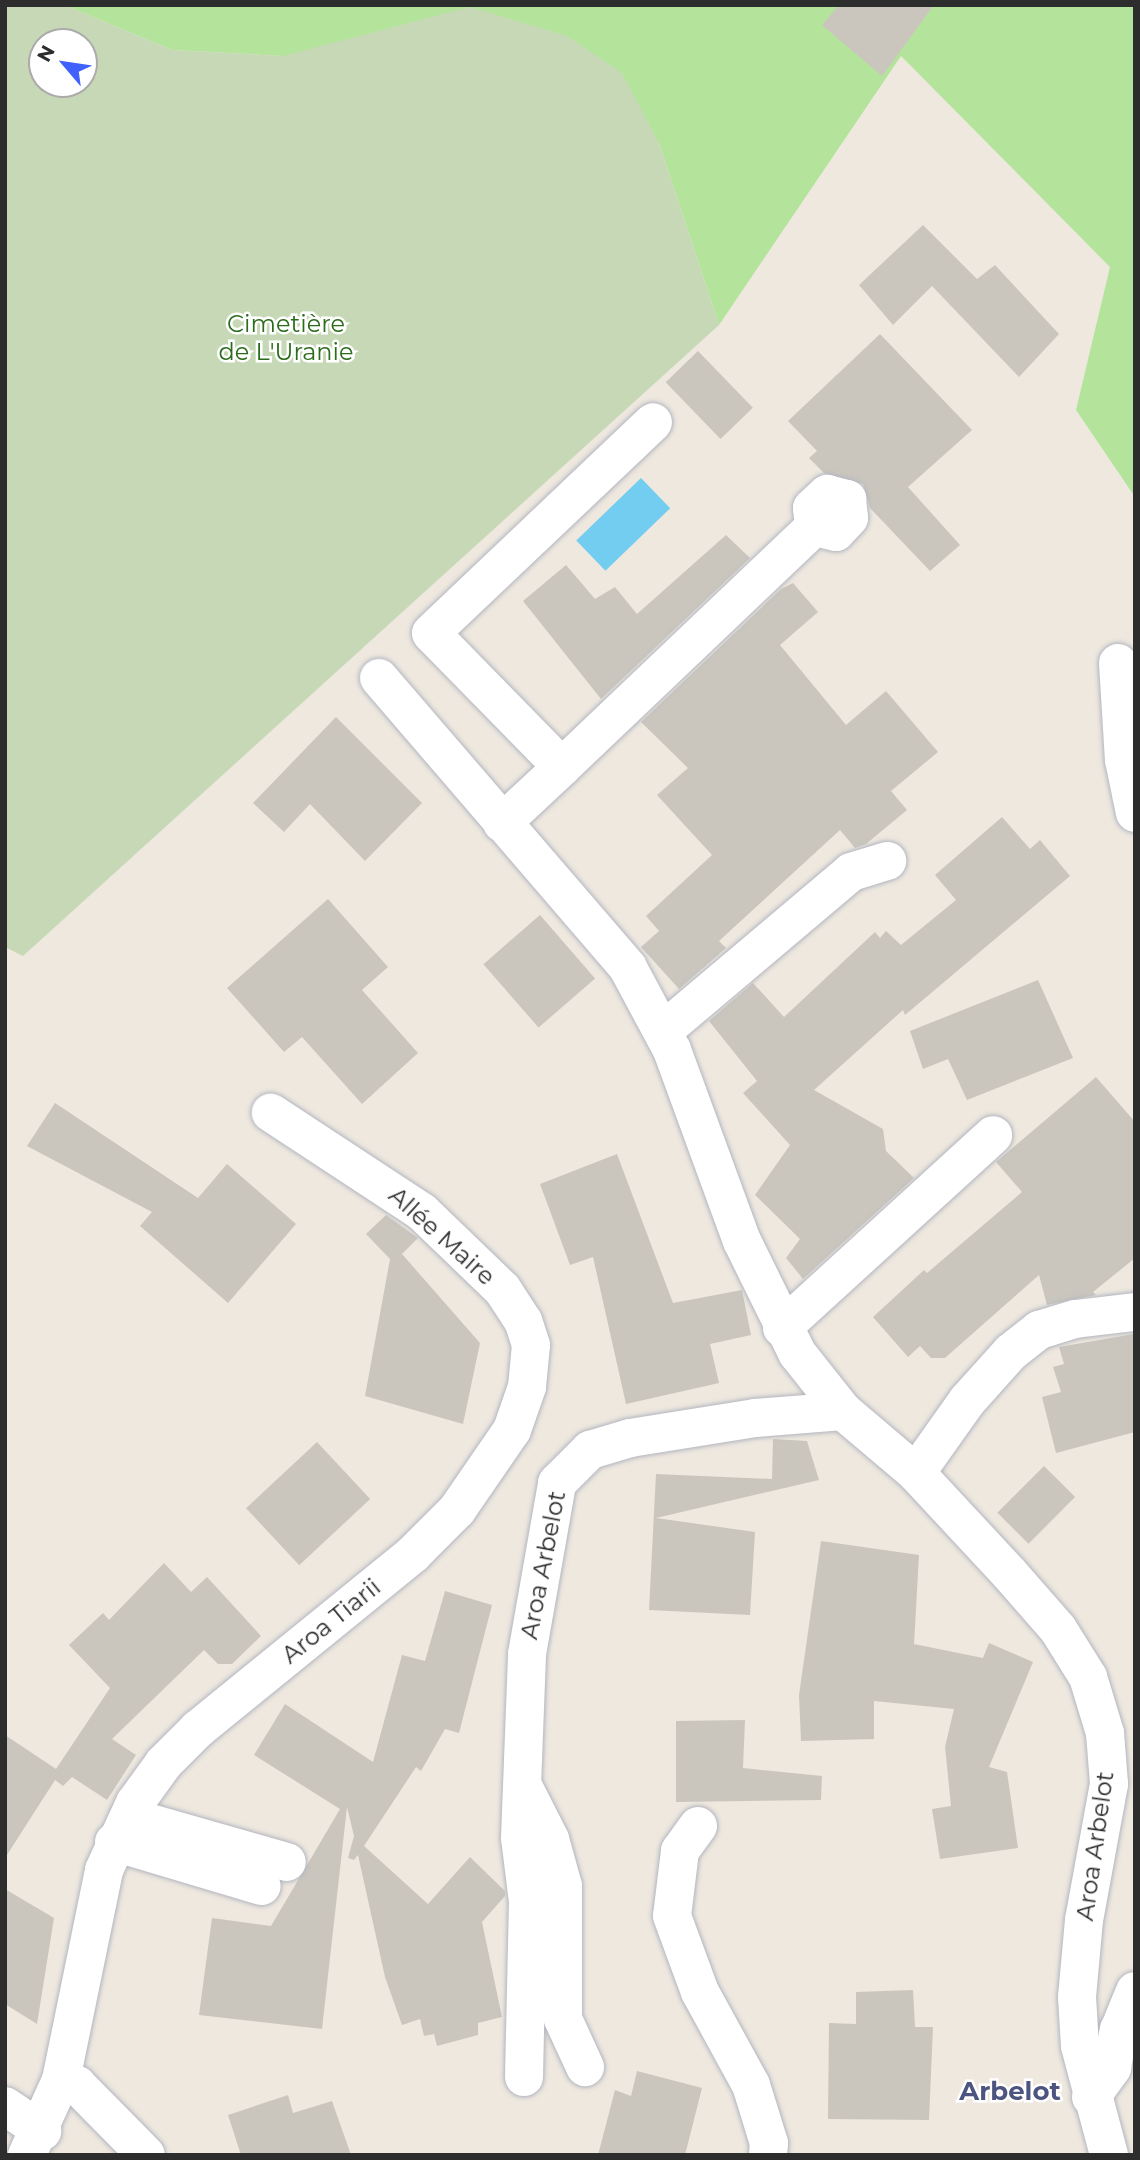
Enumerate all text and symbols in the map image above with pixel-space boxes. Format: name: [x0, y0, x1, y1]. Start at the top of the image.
north arrow: [28, 28, 98, 98]
text: N: [32, 41, 60, 66]
park label: Cimetière de L'Uranie: [218, 310, 354, 366]
street label: Allée Maire: [383, 1181, 501, 1291]
street label: Aroa Arbelot: [514, 1488, 572, 1642]
street label: Aroa Tiarii: [276, 1572, 386, 1670]
street label: Aroa Arbelot: [1070, 1769, 1120, 1923]
district label: Arbelot: [959, 2076, 1061, 2108]

